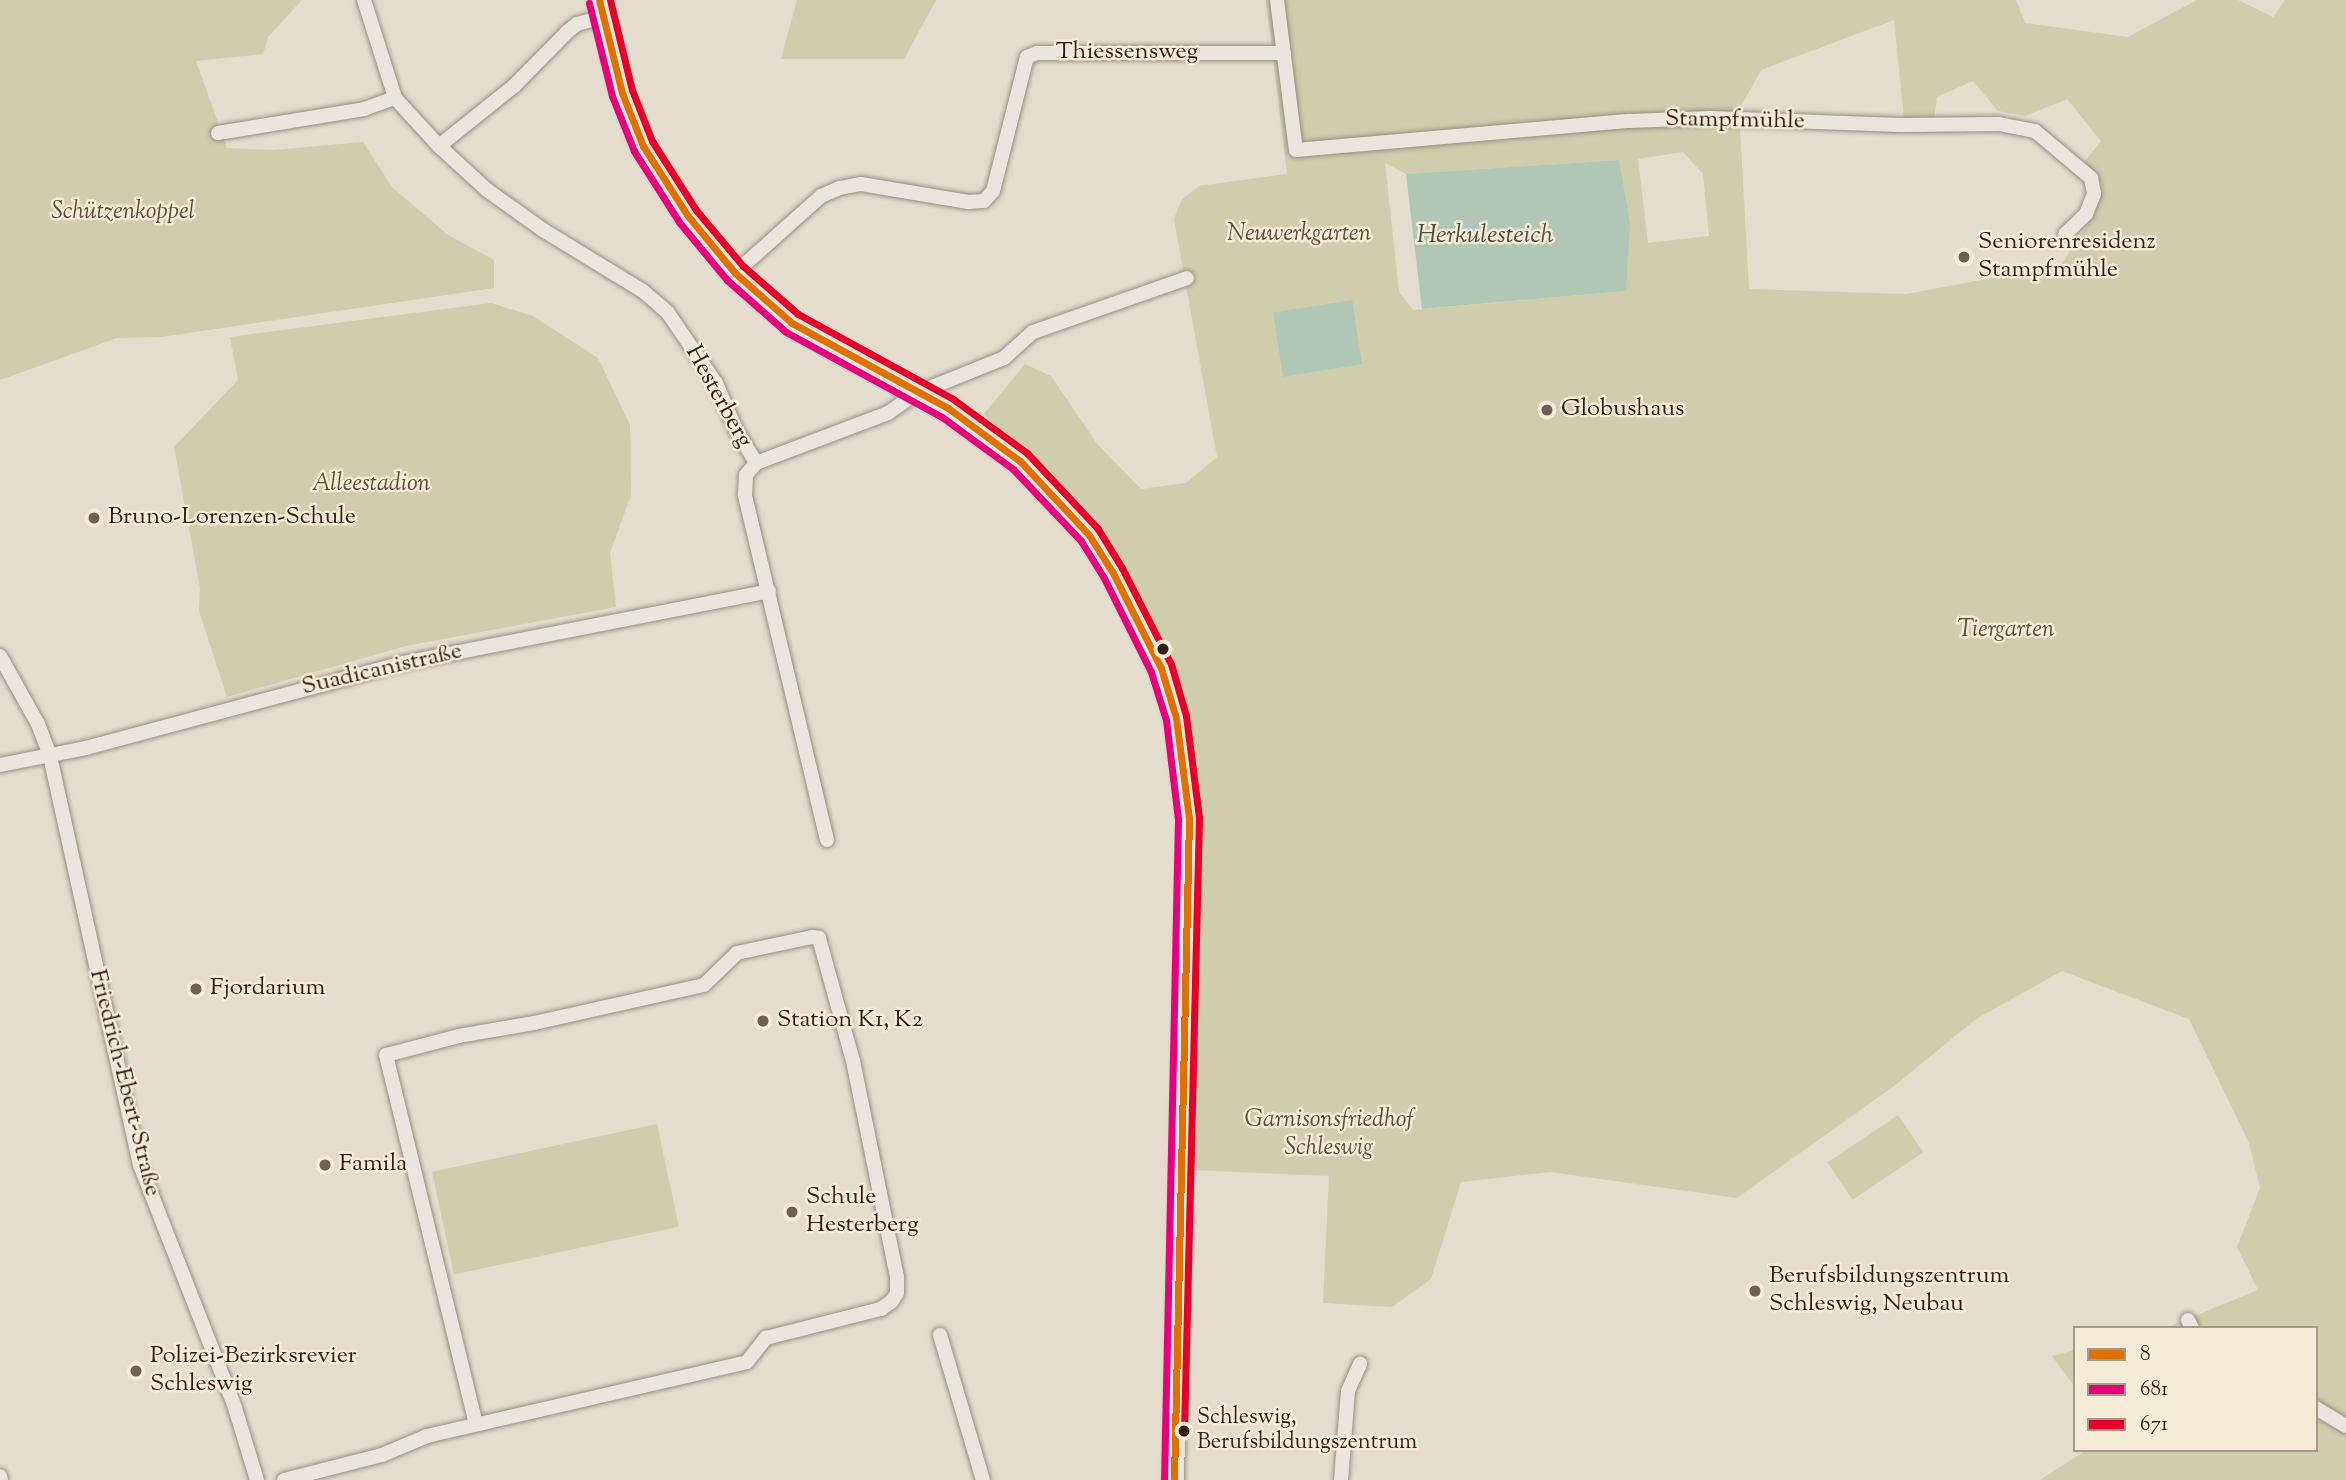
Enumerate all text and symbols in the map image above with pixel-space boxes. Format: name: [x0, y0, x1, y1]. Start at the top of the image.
street label: Thiessensweg: [1056, 39, 1198, 67]
street label: Stampfmühle: [1665, 105, 1805, 137]
park label: Schützenkoppel: [51, 199, 195, 227]
water label: Herkulesteich: [1417, 220, 1553, 252]
park label: Neuwerkgarten: [1227, 221, 1371, 249]
place label: Seniorenresidenz Stampfmühle: [1978, 229, 2156, 285]
marker: Seniorenresidenz Stampfmühle: [1956, 249, 1972, 265]
street label: Hesterberg: [678, 341, 758, 453]
place label: Globushaus: [1561, 396, 1684, 424]
marker: Globushaus: [1539, 402, 1555, 418]
park label: Alleestadion: [312, 471, 430, 499]
place label: Bruno-Lorenzen-Schule: [108, 504, 356, 532]
marker: Bruno-Lorenzen-Schule: [86, 510, 102, 526]
park label: Tiergarten: [1958, 617, 2054, 645]
street label: Suadicanistraße: [299, 638, 465, 702]
unlabelled marker: [1156, 642, 1170, 656]
street label: Friedrich-Ebert-Straße: [82, 967, 166, 1199]
place label: Fjordarium: [210, 975, 325, 1003]
marker: Fjordarium: [188, 981, 204, 997]
place label: Station K1, K2: [777, 1007, 923, 1035]
marker: Station K1, K2: [755, 1013, 771, 1029]
park label: Garnisonsfriedhof Schleswig: [1244, 1107, 1414, 1163]
place label: Famila: [339, 1151, 407, 1179]
marker: Famila: [317, 1157, 333, 1173]
place label: Schule Hesterberg: [806, 1184, 919, 1240]
marker: Schule Hesterberg: [784, 1204, 800, 1220]
place label: Berufsbildungszentrum Schleswig, Neubau: [1769, 1263, 2009, 1319]
marker: Berufsbildungszentrum Schleswig, Neubau: [1747, 1283, 1763, 1299]
legend: [2073, 1326, 2318, 1452]
text: 8: [2140, 1340, 2151, 1370]
place label: Polizei-Bezirksrevier Schleswig: [150, 1343, 357, 1399]
marker: Polizei-Bezirksrevier Schleswig: [128, 1363, 144, 1379]
text: 681: [2140, 1375, 2168, 1405]
place label: Schleswig, Berufsbildungszentrum: [1197, 1405, 1417, 1456]
text: 671: [2140, 1410, 2168, 1440]
marker: Schleswig, Berufsbildungszentrum: [1177, 1424, 1191, 1438]

